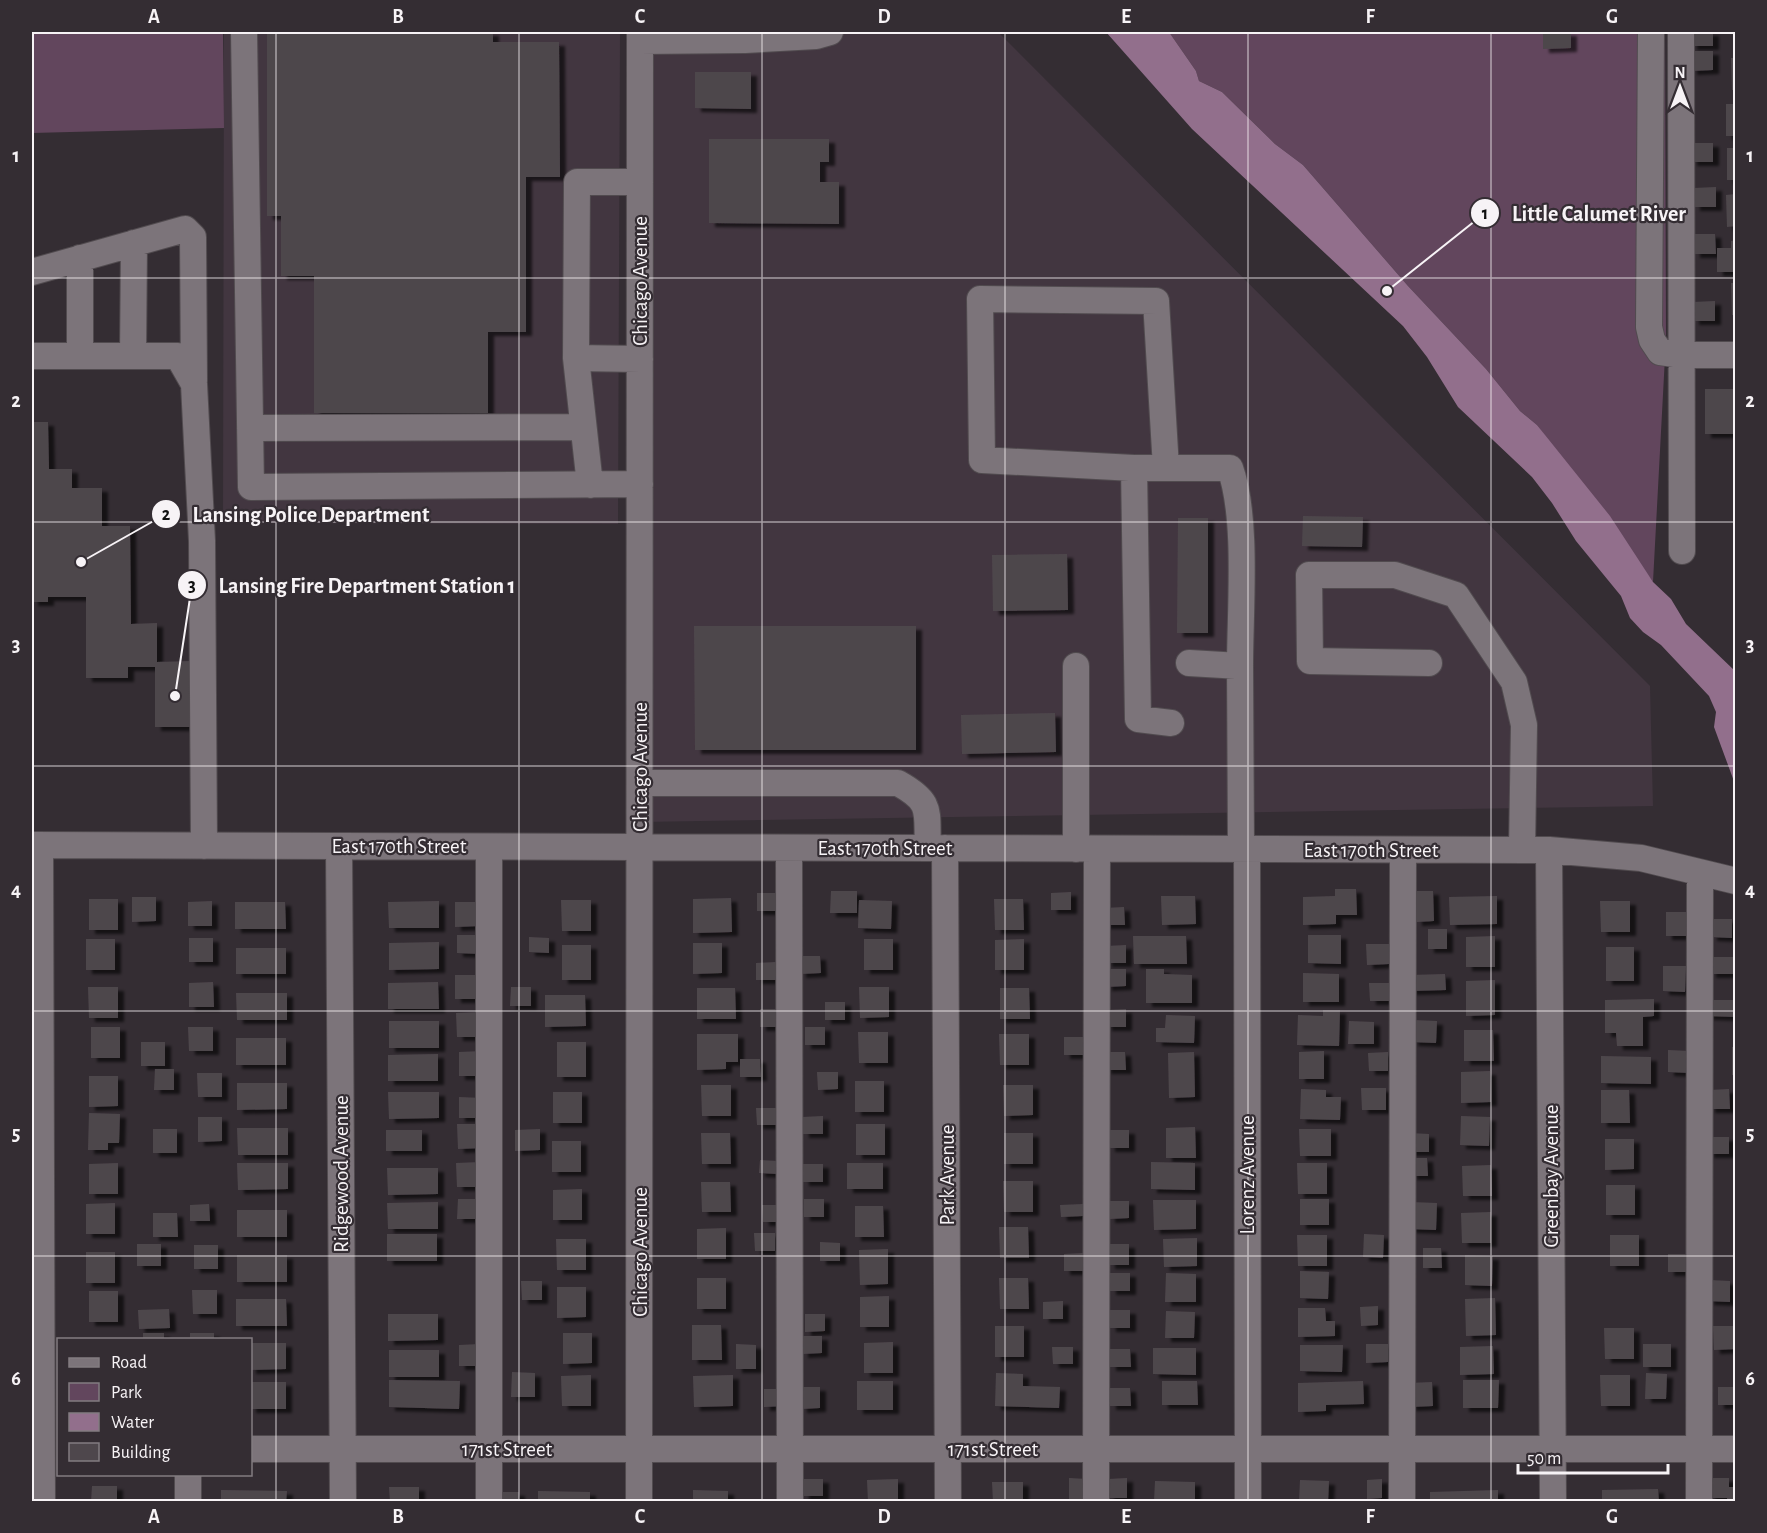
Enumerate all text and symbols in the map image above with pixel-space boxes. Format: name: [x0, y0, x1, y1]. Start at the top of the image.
text: A: [148, 7, 160, 27]
text: B: [392, 7, 404, 27]
text: C: [635, 7, 646, 27]
text: D: [877, 7, 891, 27]
text: E: [1121, 7, 1131, 27]
text: F: [1365, 7, 1375, 27]
text: G: [1606, 7, 1618, 27]
north arrow: [1650, 57, 1710, 117]
text: N: [1674, 65, 1686, 81]
text: 1: [12, 146, 20, 166]
text: 1: [1746, 146, 1754, 166]
callout: Little Calumet River: [1470, 193, 1698, 233]
text: Little Calumet River: [1512, 203, 1686, 225]
text: 1: [1482, 205, 1488, 223]
street label: Chicago Avenue: [630, 216, 651, 346]
text: 2: [11, 391, 21, 411]
text: 2: [1745, 391, 1755, 411]
callout: Lansing Police Department: [151, 494, 441, 534]
text: Lansing Police Department: [193, 504, 430, 526]
text: 2: [162, 506, 171, 524]
callout: Lansing Fire Department Station 1: [177, 565, 528, 605]
text: Lansing Fire Department Station 1: [219, 575, 515, 597]
text: 3: [188, 577, 196, 595]
text: 3: [12, 635, 20, 655]
text: 3: [1746, 635, 1754, 655]
street label: Chicago Avenue: [630, 702, 651, 832]
street label: East 170th Street: [332, 836, 467, 857]
street label: East 170th Street: [818, 838, 953, 859]
street label: East 170th Street: [1304, 840, 1439, 861]
text: 4: [11, 880, 21, 900]
text: 4: [1745, 880, 1755, 900]
street label: Ridgewood Avenue: [331, 1095, 352, 1253]
street label: Greenbay Avenue: [1541, 1104, 1562, 1248]
street label: Lorenz Avenue: [1237, 1115, 1258, 1235]
text: 5: [12, 1124, 20, 1144]
text: 5: [1746, 1124, 1754, 1144]
street label: Park Avenue: [937, 1125, 958, 1225]
street label: Chicago Avenue: [630, 1187, 651, 1317]
legend: [57, 1338, 252, 1476]
text: Road: [111, 1354, 147, 1372]
text: 6: [11, 1369, 21, 1389]
text: 6: [1745, 1369, 1755, 1389]
text: Park: [111, 1384, 143, 1402]
text: Water: [111, 1414, 154, 1432]
scale bar: [1518, 1437, 1668, 1475]
street label: 171st Street: [462, 1439, 553, 1460]
street label: 171st Street: [948, 1439, 1039, 1460]
text: Building: [111, 1444, 171, 1462]
text: 50 m: [1527, 1450, 1561, 1468]
text: A: [148, 1507, 160, 1527]
text: B: [392, 1507, 404, 1527]
text: C: [635, 1507, 646, 1527]
text: D: [877, 1507, 891, 1527]
text: E: [1121, 1507, 1131, 1527]
text: F: [1365, 1507, 1375, 1527]
text: G: [1606, 1507, 1618, 1527]

